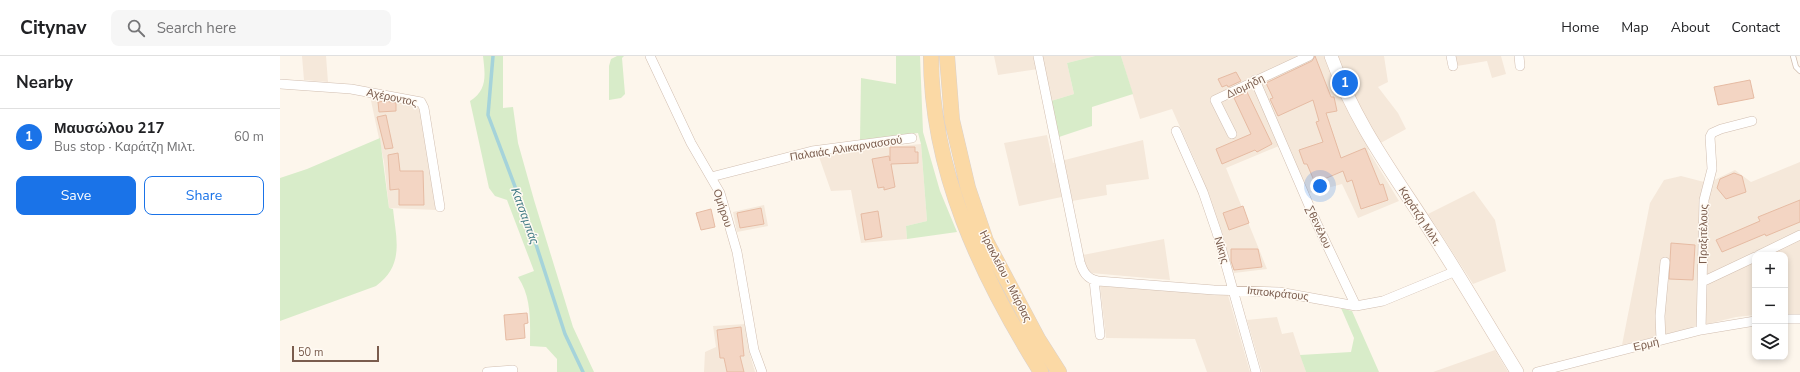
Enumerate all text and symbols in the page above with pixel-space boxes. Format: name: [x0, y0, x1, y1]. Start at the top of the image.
search box: [111, 10, 391, 46]
text: Citynav: [20, 15, 87, 41]
icon: search: [125, 17, 147, 39]
text: Search here: [157, 18, 236, 38]
text: Home: [1561, 18, 1599, 37]
text: Map: [1621, 18, 1649, 37]
text: About: [1671, 18, 1710, 37]
text: Contact: [1732, 18, 1780, 37]
pin: 1: [1332, 68, 1358, 98]
text: Nearby: [16, 71, 73, 94]
street label: Διομήδη: [1223, 71, 1267, 102]
street label: Αχέροντος: [365, 85, 419, 110]
text: Μαυσώλου 217: [54, 118, 164, 138]
text: 1: [25, 128, 33, 146]
text: 60 m: [234, 128, 264, 146]
street label: Παλαιάς Αλικαρνασσού: [789, 132, 903, 165]
text: Bus stop · Καράτζη Μιλτ.: [54, 138, 195, 156]
button: Save: [16, 176, 136, 215]
button: Share: [144, 176, 264, 215]
your location: [1310, 176, 1330, 196]
street label: Καράτζη Μιλτ.: [1395, 184, 1444, 249]
water label: Κατσαμπάς: [507, 185, 543, 247]
street label: Ομήρου: [709, 187, 736, 229]
street label: Σθενέλου: [1302, 203, 1335, 251]
street label: Πραξιτέλους: [1695, 204, 1712, 264]
street label: Ηρακλείου - Μάρθας: [976, 228, 1035, 325]
street label: Νίκης: [1210, 235, 1233, 265]
map controls: [1752, 252, 1788, 360]
button: +: [1752, 252, 1788, 288]
street label: Ιπποκράτους: [1246, 283, 1309, 304]
button: −: [1752, 288, 1788, 324]
button: layers: [1752, 324, 1788, 360]
street label: Ερμή: [1632, 334, 1660, 355]
scale bar: [292, 344, 379, 363]
text: 50 m: [298, 345, 323, 360]

